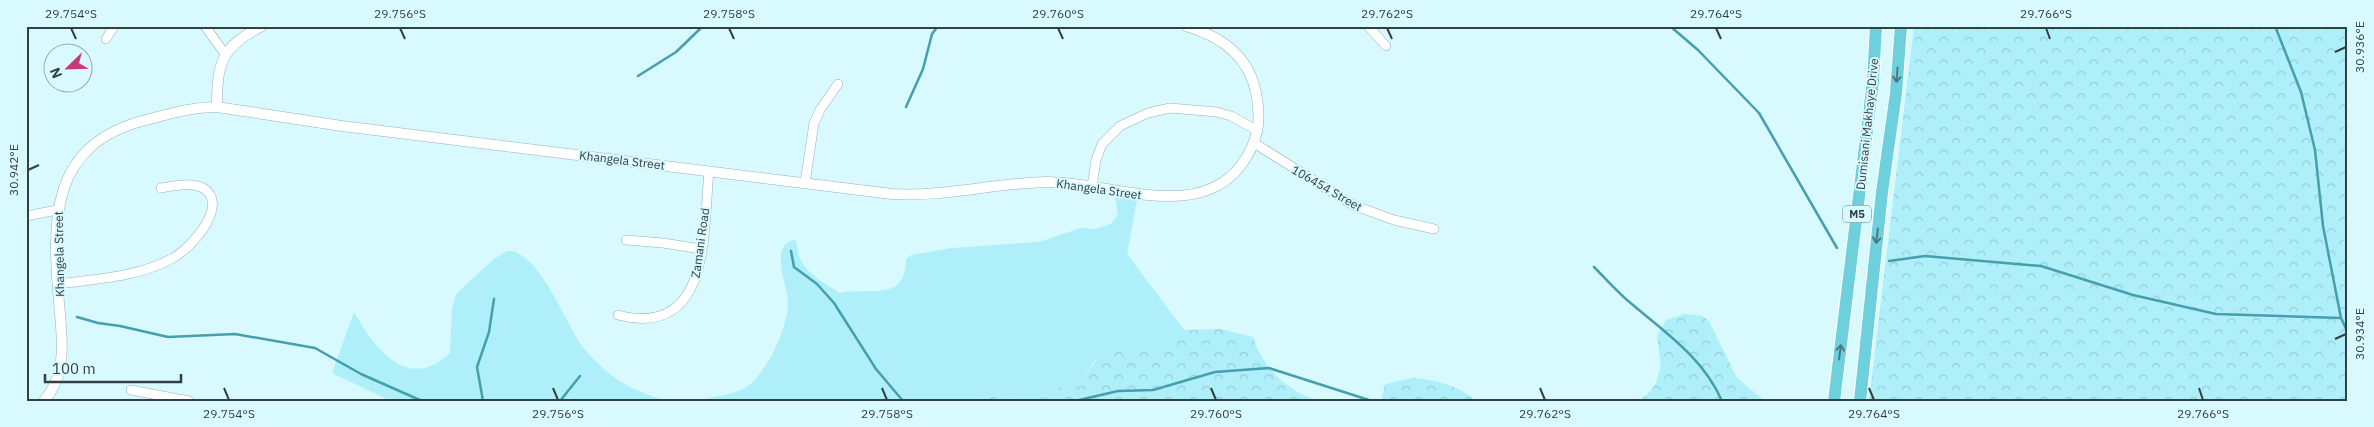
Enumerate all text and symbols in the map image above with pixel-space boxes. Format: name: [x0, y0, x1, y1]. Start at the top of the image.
text: 29.754°S: [45, 6, 97, 21]
text: 29.756°S: [374, 6, 426, 21]
text: 29.758°S: [703, 6, 755, 21]
text: 29.760°S: [1032, 6, 1084, 21]
text: 29.762°S: [1361, 6, 1413, 21]
text: 29.764°S: [1690, 6, 1742, 21]
text: 29.766°S: [2020, 6, 2072, 21]
text: 30.936°E: [2352, 21, 2367, 73]
north arrow: [42, 42, 92, 92]
street label: Dumisani Makhaye Drive: [1853, 57, 1881, 190]
text: N: [46, 65, 66, 81]
one-way arrow: [1893, 67, 1902, 83]
text: 30.942°E: [6, 144, 21, 196]
street label: Khangela Street: [578, 147, 666, 173]
street label: 106454 Street: [1289, 162, 1365, 214]
street label: Khangela Street: [1055, 176, 1143, 202]
road number: M5: [1843, 205, 1871, 222]
street label: Zamani Road: [688, 207, 712, 279]
street label: Khangela Street: [51, 211, 67, 297]
one-way arrow: [1872, 228, 1882, 244]
text: 30.934°E: [2352, 308, 2367, 360]
one-way arrow: [1835, 345, 1845, 361]
scale bar: [45, 352, 181, 384]
text: 100 m: [52, 359, 96, 378]
text: 29.754°S: [203, 406, 255, 421]
text: 29.756°S: [532, 406, 584, 421]
text: 29.758°S: [861, 406, 913, 421]
text: 29.760°S: [1190, 406, 1242, 421]
text: 29.762°S: [1519, 406, 1571, 421]
text: 29.764°S: [1848, 406, 1900, 421]
text: 29.766°S: [2177, 406, 2229, 421]

